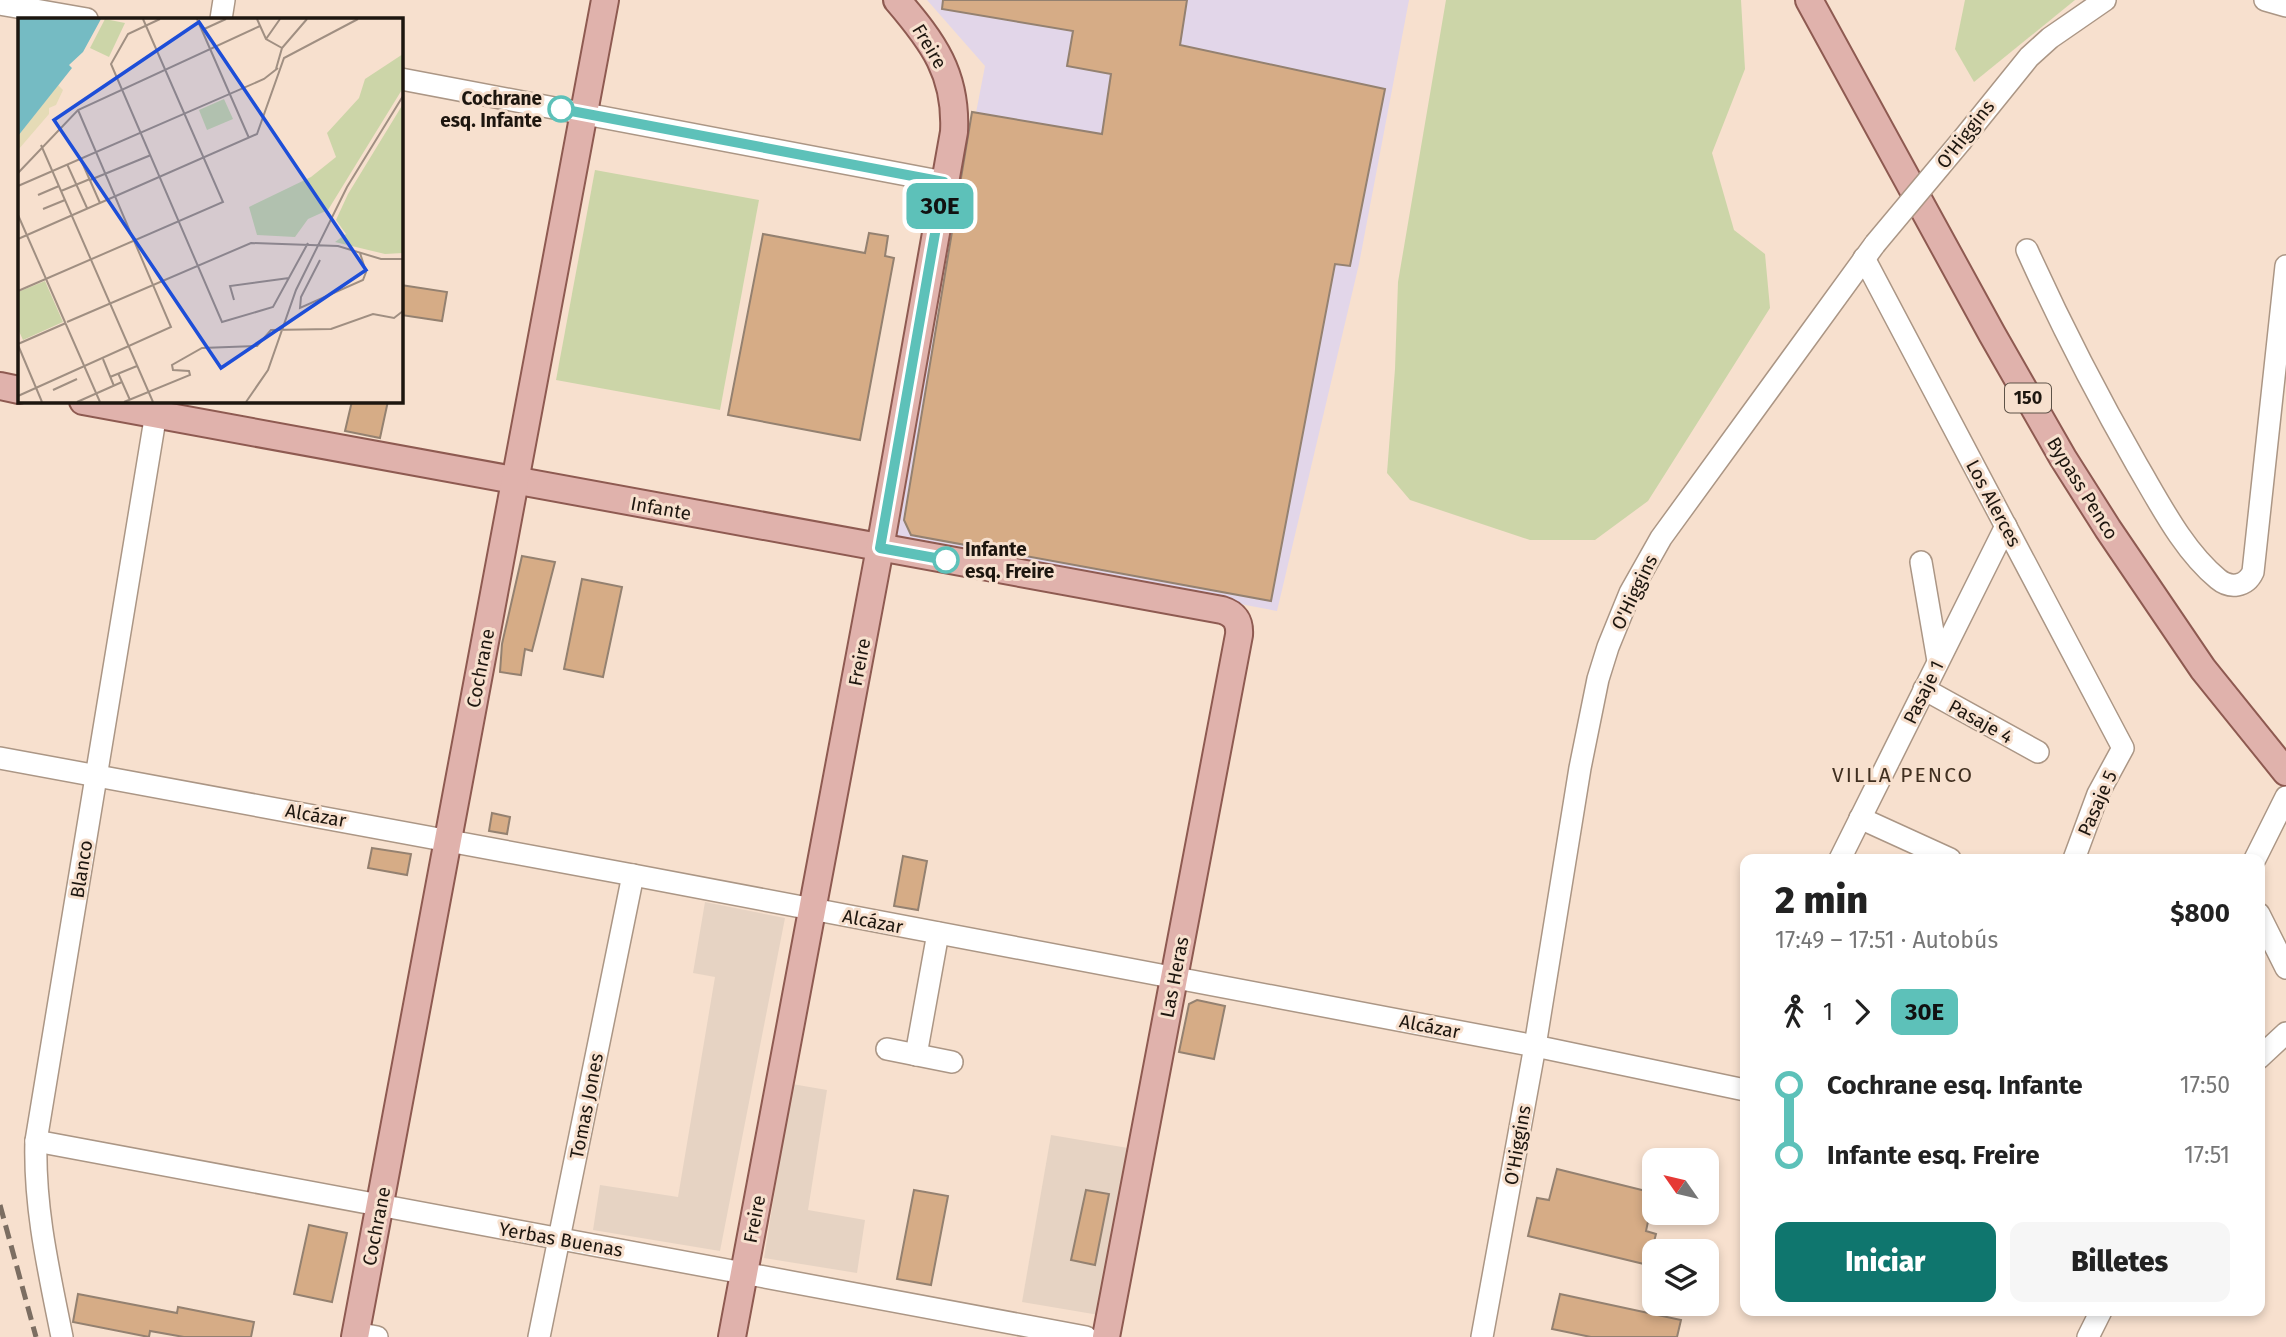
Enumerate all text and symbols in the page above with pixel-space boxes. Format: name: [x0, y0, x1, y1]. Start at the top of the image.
inset map: [18, 18, 402, 402]
street label: Freire: [907, 20, 952, 73]
place label: Cochrane esq. Infante: [440, 87, 542, 132]
street label: O'Higgins: [1931, 95, 1999, 173]
marker: Cochrane esq. Infante: [548, 96, 574, 122]
line badge: 30E: [900, 183, 980, 229]
text: 30E: [920, 192, 960, 220]
road number: 150: [2005, 384, 2051, 412]
street label: Bypass Penco: [2042, 433, 2123, 544]
street label: Los Alerces: [1961, 456, 2026, 551]
street label: Infante: [629, 492, 693, 525]
place label: Infante esq. Freire: [965, 538, 1054, 583]
marker: Infante esq. Freire: [933, 547, 959, 573]
street label: O'Higgins: [1606, 551, 1663, 634]
street label: Cochrane: [462, 627, 499, 710]
street label: Freire: [844, 636, 875, 688]
street label: Pasaje 1: [1898, 657, 1949, 728]
street label: Pasaje 4: [1945, 694, 2017, 748]
district label: VILLA PENCO: [1832, 762, 1974, 788]
street label: Pasaje 5: [2073, 767, 2122, 839]
street label: Alcázar: [284, 799, 349, 832]
street label: Blanco: [66, 838, 97, 900]
text: 2 min: [1775, 877, 1868, 923]
text: $800: [2170, 898, 2230, 929]
street label: Alcázar: [841, 904, 906, 939]
text: 17:49 – 17:51 · Autobús: [1775, 926, 1998, 954]
street label: Las Heras: [1155, 934, 1194, 1020]
icon: walk: [1775, 993, 1813, 1031]
icon: forward: [1843, 993, 1881, 1031]
text: 1: [1823, 998, 1833, 1026]
text: 30E: [1905, 998, 1944, 1026]
street label: Alcázar: [1398, 1009, 1463, 1044]
street label: Tomas Jones: [565, 1051, 608, 1161]
text: Cochrane esq. Infante: [1827, 1070, 2083, 1101]
text: 17:50: [2180, 1071, 2230, 1099]
street label: O'Higgins: [1499, 1103, 1536, 1187]
text: Infante esq. Freire: [1827, 1140, 2040, 1171]
text: 17:51: [2184, 1141, 2230, 1169]
north arrow: [1642, 1148, 1718, 1225]
map controls: [1642, 1148, 1719, 1316]
street label: Cochrane: [358, 1185, 395, 1268]
street label: Freire: [739, 1193, 770, 1245]
street label: Yerbas Buenas: [497, 1217, 625, 1262]
button: Iniciar: [1775, 1222, 1996, 1302]
button: Billetes: [2010, 1222, 2230, 1302]
button: layers: [1642, 1239, 1719, 1316]

